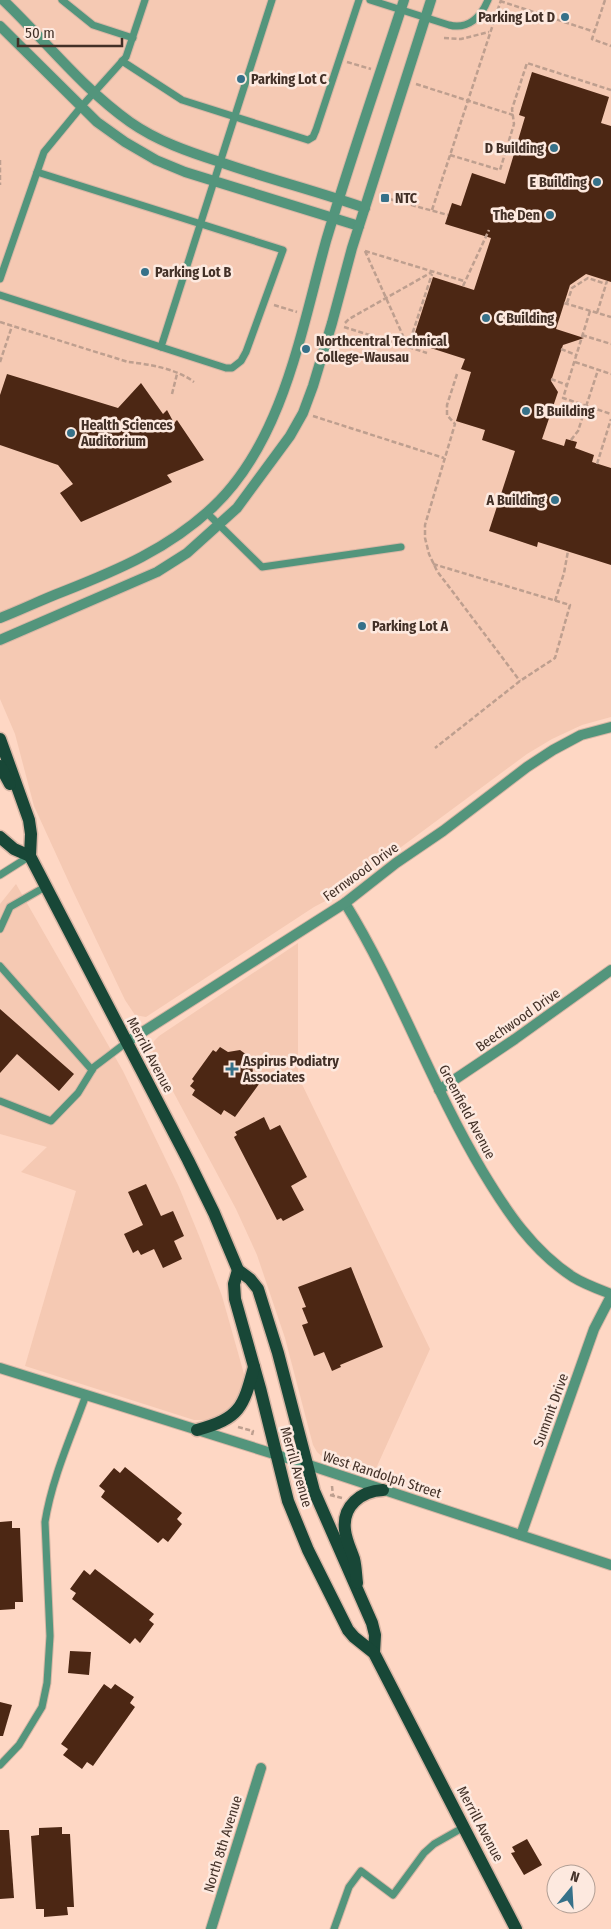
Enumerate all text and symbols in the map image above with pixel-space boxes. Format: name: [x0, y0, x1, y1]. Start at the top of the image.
place label: Parking Lot D: [478, 9, 555, 26]
marker: Parking Lot D: [559, 11, 571, 23]
scale bar: [18, 15, 121, 47]
text: 50 m: [25, 24, 55, 42]
place label: Parking Lot C: [251, 71, 328, 88]
marker: Parking Lot C: [235, 73, 247, 85]
place label: D Building: [485, 140, 544, 157]
marker: D Building: [548, 142, 560, 154]
place label: E Building: [529, 174, 587, 191]
marker: E Building: [591, 176, 603, 188]
place label: NTC: [395, 190, 418, 207]
marker: NTC: [379, 192, 391, 204]
place label: The Den: [493, 207, 540, 224]
marker: The Den: [544, 209, 556, 221]
place label: Parking Lot B: [155, 264, 232, 281]
marker: Parking Lot B: [139, 266, 151, 278]
place label: C Building: [496, 310, 554, 327]
marker: C Building: [480, 312, 492, 324]
place label: Northcentral Technical College-Wausau: [316, 333, 447, 366]
marker: Northcentral Technical College-Wausau: [300, 343, 312, 355]
place label: B Building: [536, 403, 595, 420]
marker: B Building: [520, 405, 532, 417]
place label: Health Sciences Auditorium: [80, 417, 173, 450]
marker: Health Sciences Auditorium: [65, 427, 77, 439]
place label: A Building: [485, 492, 545, 509]
marker: A Building: [549, 494, 561, 506]
place label: Parking Lot A: [372, 618, 449, 635]
marker: Parking Lot A: [356, 620, 368, 632]
street label: Fernwood Drive: [320, 839, 402, 905]
street label: Beechwood Drive: [472, 985, 564, 1055]
street label: Merrill Avenue: [123, 1014, 177, 1096]
place label: Aspirus Podiatry Associates: [242, 1053, 339, 1086]
marker: Aspirus Podiatry Associates: [225, 1062, 239, 1076]
street label: Greenfield Avenue: [435, 1062, 499, 1162]
street label: Summit Drive: [530, 1371, 572, 1449]
street label: Merrill Avenue: [276, 1425, 316, 1509]
street label: West Randolph Street: [320, 1448, 444, 1502]
street label: Merrill Avenue: [453, 1783, 507, 1865]
street label: North 8th Avenue: [200, 1793, 246, 1894]
north arrow: [546, 1864, 596, 1914]
text: N: [568, 1868, 581, 1886]

